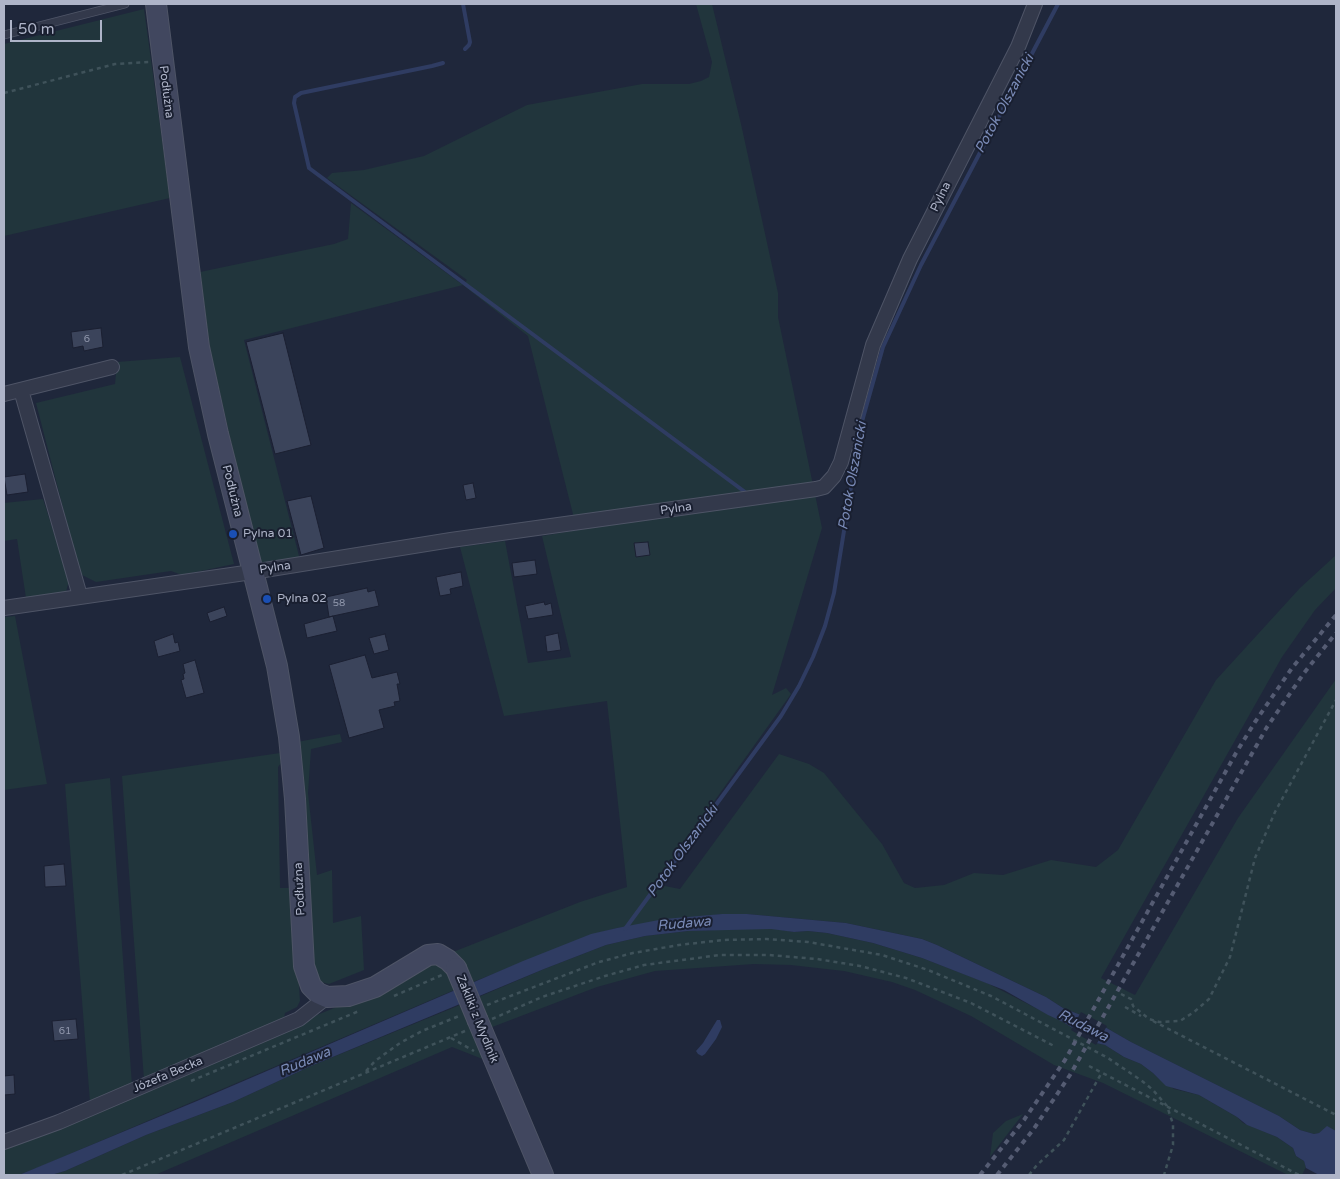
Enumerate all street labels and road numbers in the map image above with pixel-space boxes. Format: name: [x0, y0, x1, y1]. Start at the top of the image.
street label: Podłużna: [156, 65, 176, 119]
street label: Pylna: [928, 180, 954, 214]
street label: Podłużna: [219, 463, 245, 519]
street label: Pylna: [659, 500, 693, 518]
street label: Pylna: [258, 558, 292, 578]
street label: Podłużna: [291, 862, 309, 916]
street label: Zakliki z Mydlnik: [453, 973, 501, 1065]
street label: Józefa Becka: [131, 1054, 205, 1096]

